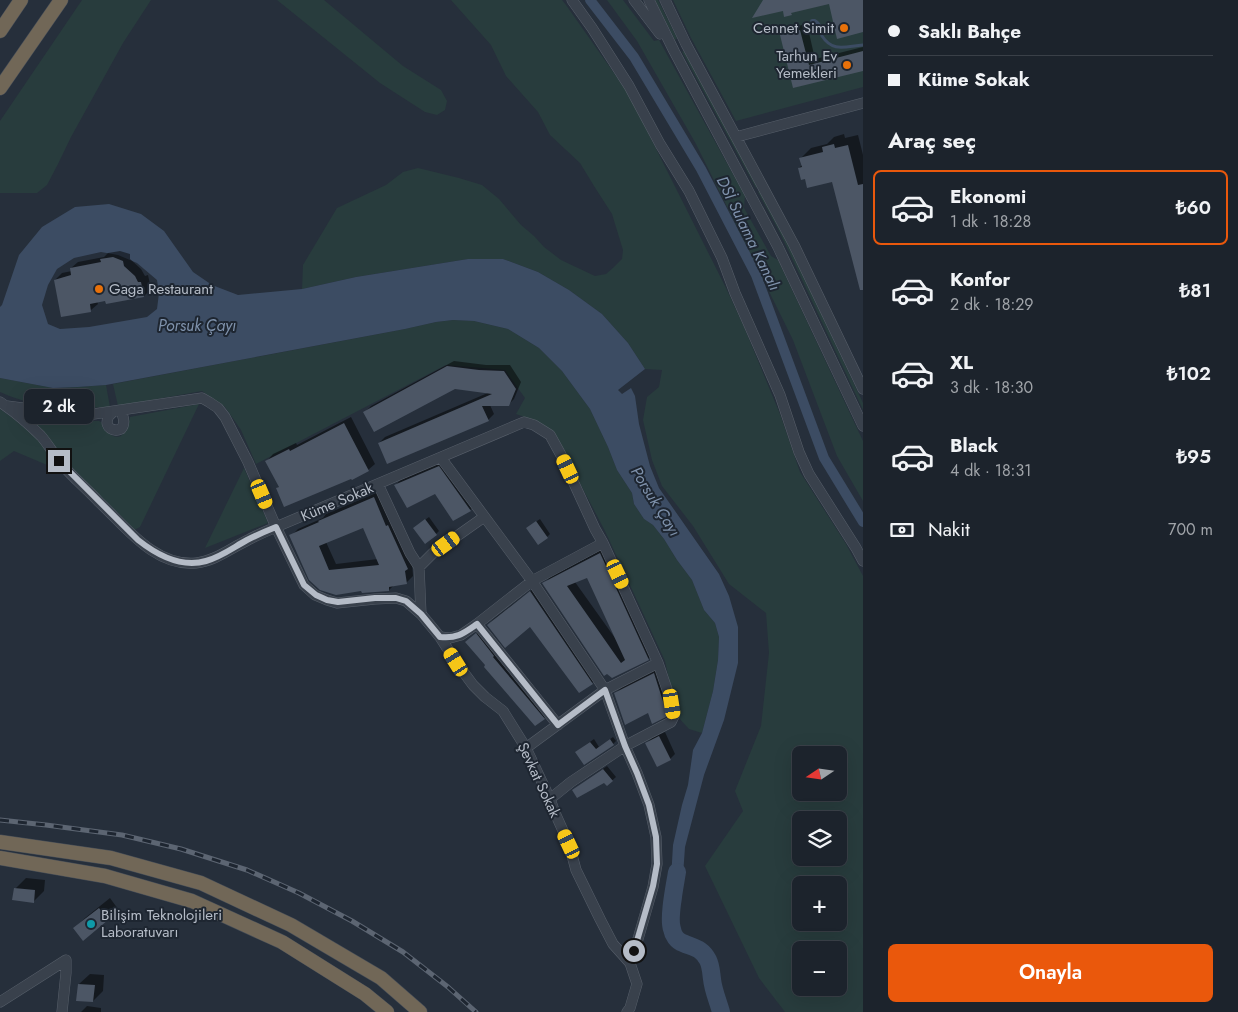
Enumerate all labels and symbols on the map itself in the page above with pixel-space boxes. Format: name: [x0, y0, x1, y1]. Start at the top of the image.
place label: Cennet Simit: [753, 17, 834, 39]
marker: Cennet Simit: [838, 22, 850, 34]
place label: Tarhun Ev Yemekleri: [776, 45, 837, 84]
marker: Tarhun Ev Yemekleri: [841, 59, 853, 71]
water label: DSİ Sulama Kanalı: [711, 172, 786, 294]
place label: Gaga Restaurant: [109, 278, 213, 300]
marker: Gaga Restaurant: [93, 283, 105, 295]
water label: Porsuk Çayı: [158, 314, 236, 337]
callout: 2 dk: [24, 388, 94, 424]
route end: [48, 450, 70, 472]
car: [554, 452, 581, 486]
water label: Porsuk Çayı: [625, 462, 686, 541]
car: [249, 477, 274, 511]
street label: Küme Sokak: [297, 477, 377, 527]
car: [429, 529, 462, 559]
car: [604, 557, 631, 591]
car: [441, 645, 470, 679]
car: [662, 688, 681, 720]
street label: Şevkat Sokak: [512, 739, 566, 822]
north arrow: [792, 746, 848, 801]
car: [555, 827, 582, 861]
place label: Bilişim Teknolojileri Laboratuvarı: [101, 904, 222, 943]
marker: Bilişim Teknolojileri Laboratuvarı: [85, 918, 97, 930]
route start: [623, 940, 645, 962]

